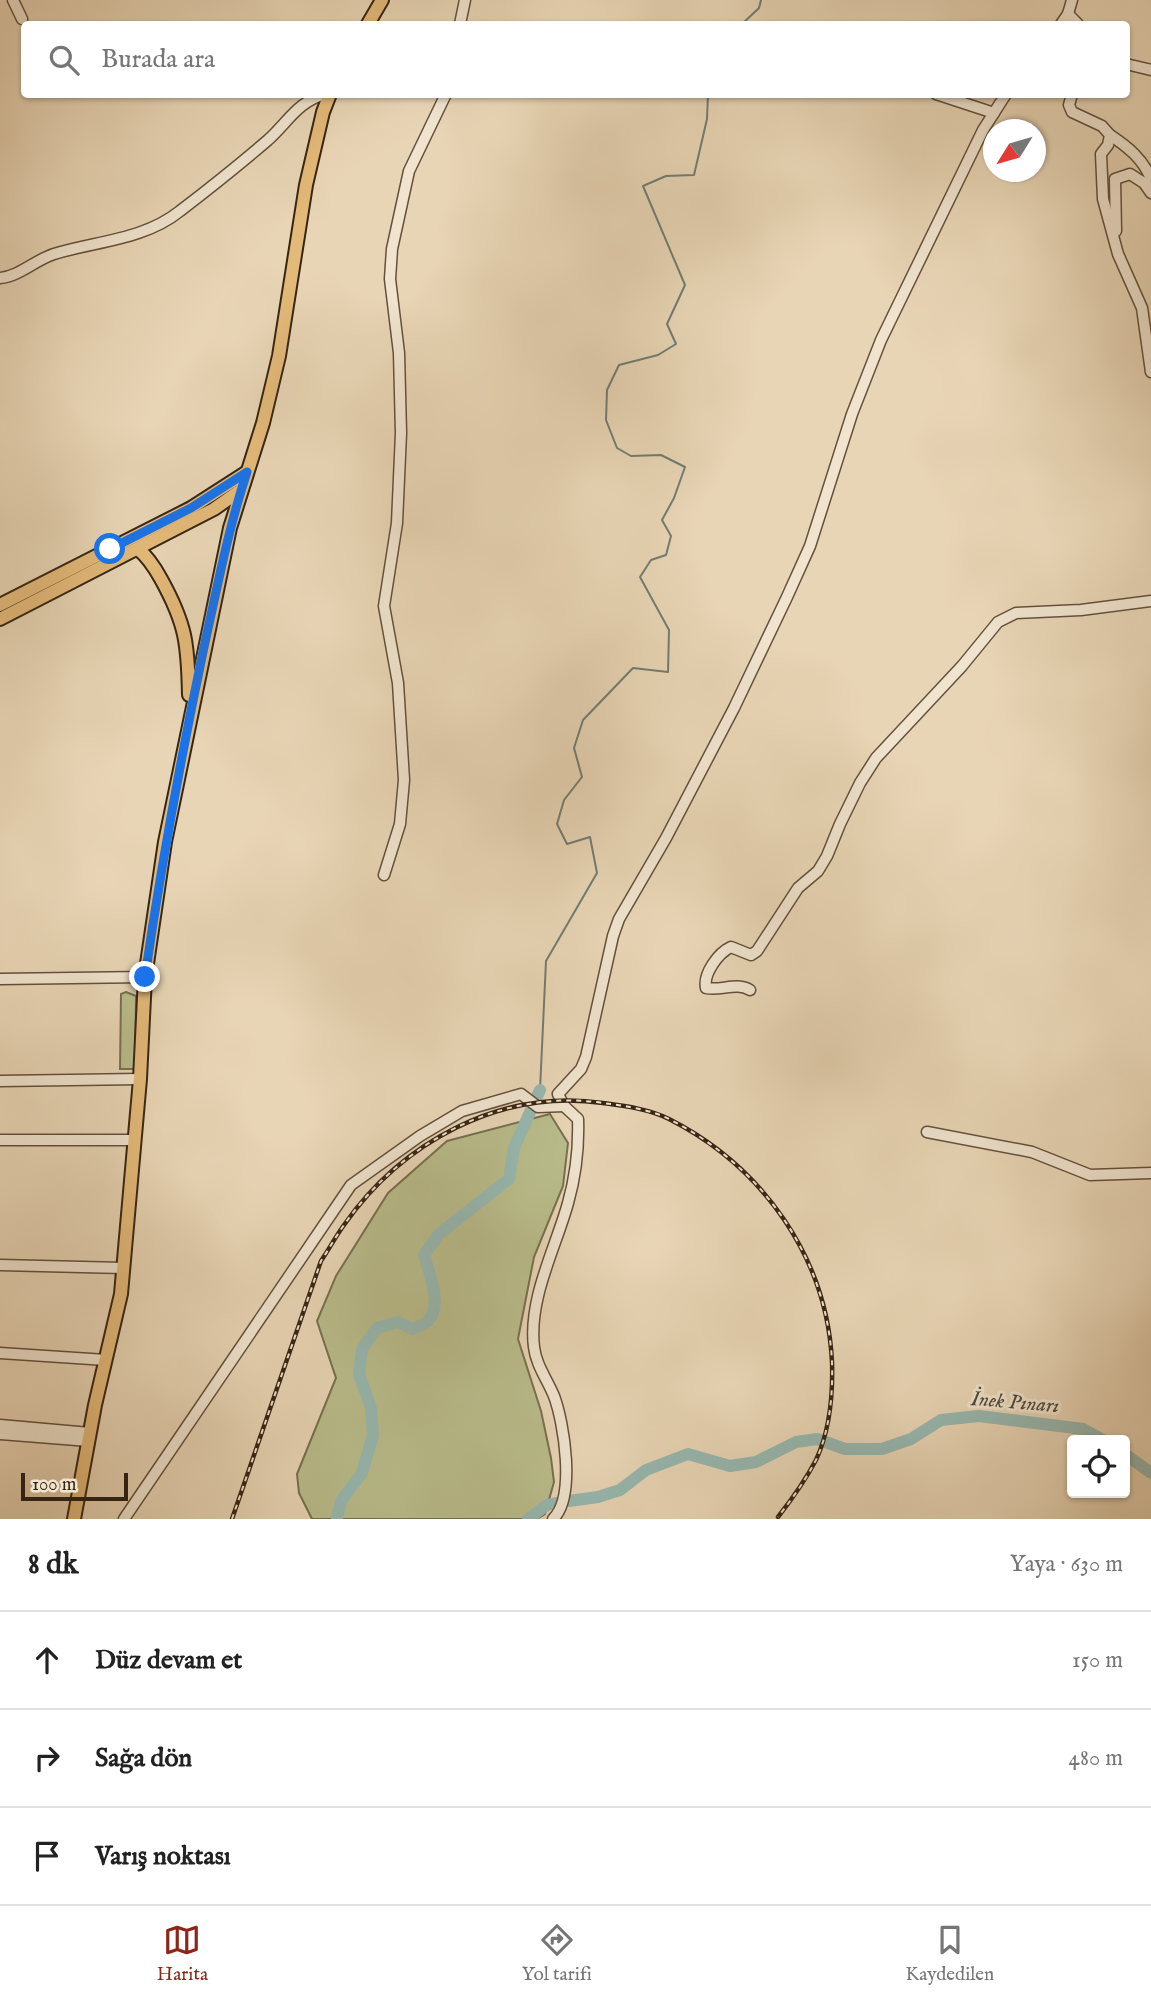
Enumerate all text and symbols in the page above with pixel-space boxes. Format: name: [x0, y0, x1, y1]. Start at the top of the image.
search box: [21, 21, 1130, 98]
icon: search: [45, 41, 83, 79]
text: Burada ara: [101, 43, 215, 76]
north arrow: [983, 119, 1046, 182]
route start: [94, 533, 125, 564]
route end: [129, 961, 160, 992]
water label: İnek Pınarı: [969, 1385, 1060, 1420]
map controls: [1067, 1435, 1130, 1498]
button: locate: [1067, 1435, 1130, 1498]
scale bar: [21, 1470, 128, 1502]
text: 100 m: [32, 1473, 76, 1497]
text: 8 dk: [28, 1546, 78, 1584]
text: Yaya · 630 m: [1010, 1550, 1123, 1579]
icon: ahead: [28, 1641, 66, 1679]
text: Düz devam et: [95, 1644, 242, 1677]
text: 150 m: [1072, 1646, 1123, 1675]
icon: right: [28, 1739, 66, 1777]
text: Sağa dön: [95, 1742, 192, 1775]
text: 480 m: [1069, 1744, 1123, 1773]
icon: arrive: [28, 1837, 66, 1875]
text: Varış noktası: [95, 1840, 231, 1873]
tab: Harita: [157, 1921, 208, 1987]
tab: Yol tarifi: [522, 1921, 592, 1987]
tab: Kaydedilen: [905, 1921, 994, 1987]

